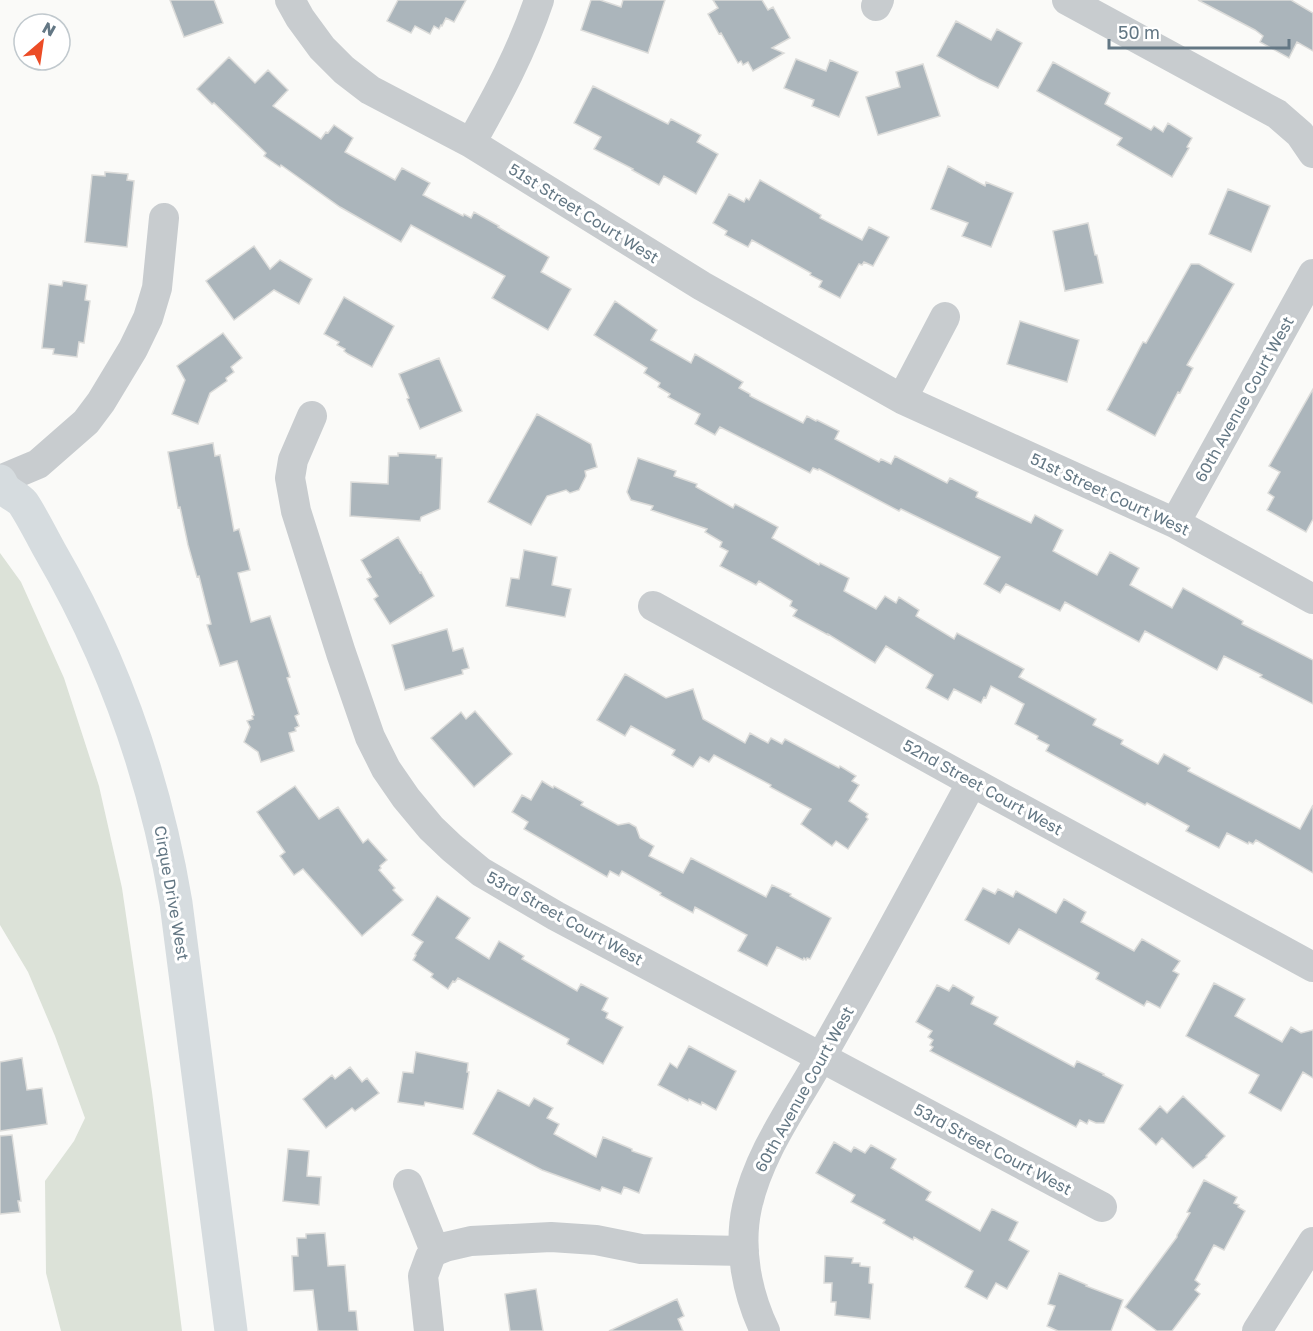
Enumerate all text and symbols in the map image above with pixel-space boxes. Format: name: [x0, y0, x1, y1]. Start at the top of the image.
north arrow: [12, 12, 72, 72]
scale bar: [1109, 12, 1289, 50]
text: N: [39, 17, 59, 41]
text: 50 m: [1118, 21, 1160, 43]
street label: 51st Street Court West: [505, 159, 663, 267]
street label: 60th Avenue Court West: [1190, 313, 1298, 485]
street label: 51st Street Court West: [1027, 448, 1193, 540]
street label: 52nd Street Court West: [900, 735, 1066, 839]
street label: Cirque Drive West: [150, 824, 194, 962]
street label: 53rd Street Court West: [483, 867, 647, 969]
street label: 60th Avenue Court West: [750, 1003, 858, 1175]
street label: 53rd Street Court West: [911, 1099, 1075, 1199]

